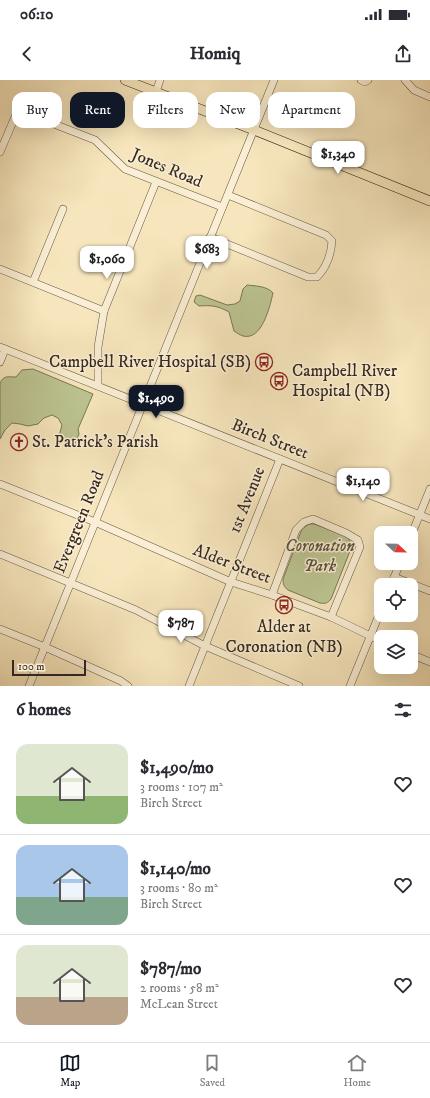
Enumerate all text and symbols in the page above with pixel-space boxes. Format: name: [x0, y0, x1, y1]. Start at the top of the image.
text: 06:10: [20, 5, 53, 24]
icon: back: [16, 43, 38, 65]
text: Homiq: [190, 43, 240, 65]
icon: share: [392, 43, 414, 65]
chip: Buy: [12, 92, 62, 128]
chip: Rent: [70, 92, 125, 128]
chip: Filters: [133, 92, 198, 128]
chip: New: [206, 92, 260, 128]
chip: Apartment: [268, 92, 355, 128]
pin: $1,340: [305, 141, 371, 175]
street label: Jones Road: [126, 142, 206, 193]
text: $1,340: [321, 146, 355, 162]
pin: $683: [183, 236, 231, 270]
text: $683: [194, 241, 220, 257]
pin: $1,060: [74, 246, 140, 280]
text: $1,060: [89, 251, 125, 267]
place label: Campbell River Hospital (SB): [49, 351, 251, 373]
bus stop icon: Campbell River Hospital (SB): [254, 352, 274, 372]
place label: Campbell River Hospital (NB): [292, 360, 398, 402]
bus stop icon: Campbell River Hospital (NB): [269, 371, 289, 391]
pin: $1,490: [123, 385, 189, 419]
text: $1,490: [138, 390, 174, 406]
street label: Birch Street: [228, 414, 312, 465]
place label: St. Patrick's Parish: [32, 431, 159, 453]
church icon: St. Patrick's Parish: [9, 432, 29, 452]
street label: 1st Avenue: [224, 463, 270, 537]
street label: Evergreen Road: [48, 467, 110, 577]
pin: $1,140: [330, 468, 396, 502]
text: $1,140: [346, 473, 380, 489]
north arrow: [374, 526, 418, 570]
map controls: [374, 526, 418, 674]
park label: Coronation Park: [285, 535, 355, 577]
street label: Alder Street: [190, 539, 275, 589]
button: locate: [374, 578, 418, 622]
bus stop icon: Alder at Coronation (NB): [274, 595, 294, 615]
pin: $787: [157, 610, 205, 644]
text: $787: [167, 615, 195, 631]
place label: Alder at Coronation (NB): [226, 616, 342, 658]
button: layers: [374, 630, 418, 674]
scale bar: [12, 658, 86, 677]
text: 100 m: [18, 660, 44, 674]
text: 6 homes: [16, 699, 71, 721]
icon: filters: [392, 699, 414, 721]
text: $1,490/mo: [140, 757, 213, 779]
icon: home: [48, 760, 96, 808]
icon: heart: [392, 773, 414, 795]
text: 3 rooms · 107 m²: [140, 779, 223, 795]
text: Birch Street: [140, 795, 202, 811]
text: $1,140/mo: [140, 858, 211, 880]
icon: home: [48, 861, 96, 909]
icon: heart: [392, 874, 414, 896]
text: 3 rooms · 80 m²: [140, 880, 218, 896]
text: Birch Street: [140, 896, 202, 912]
text: $787/mo: [140, 958, 201, 980]
icon: home: [48, 961, 96, 1009]
icon: heart: [392, 974, 414, 996]
text: 2 rooms · 58 m²: [140, 980, 219, 996]
text: McLean Street: [140, 996, 218, 1012]
tab: Map: [59, 1052, 81, 1090]
tab: Saved: [200, 1052, 225, 1090]
tab: Home: [344, 1052, 371, 1090]

